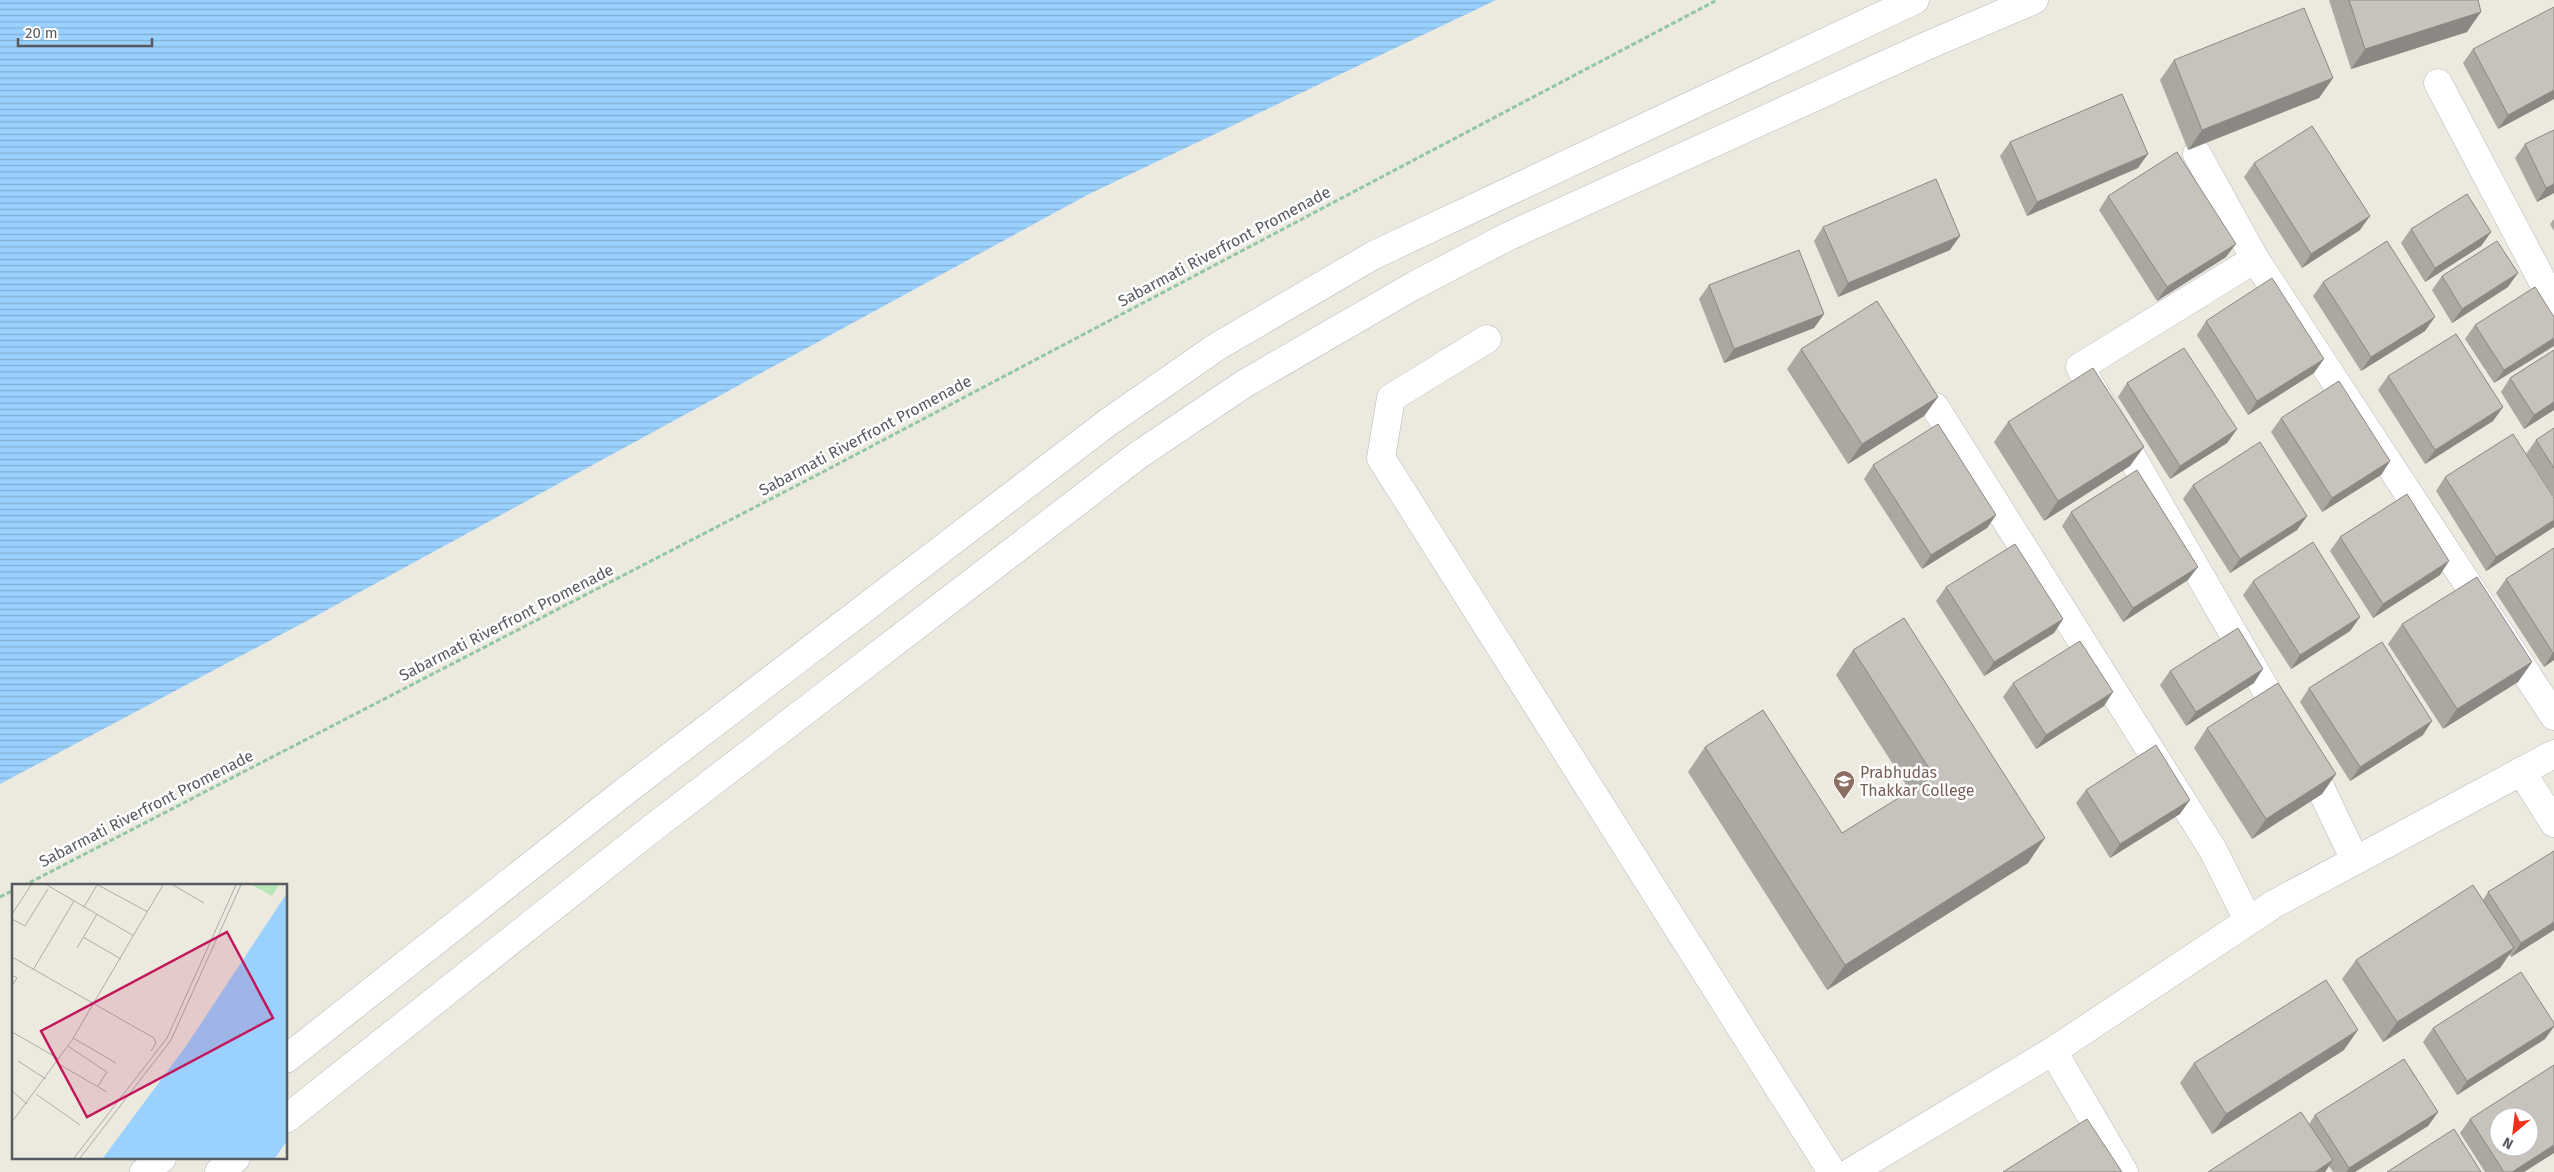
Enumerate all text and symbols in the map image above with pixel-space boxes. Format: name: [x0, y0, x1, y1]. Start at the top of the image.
scale bar: [18, 15, 151, 47]
text: 20 m: [25, 24, 58, 42]
street label: Sabarmati Riverfront Promenade: [1115, 182, 1334, 311]
street label: Sabarmati Riverfront Promenade: [756, 371, 975, 500]
street label: Sabarmati Riverfront Promenade: [396, 560, 617, 685]
street label: Sabarmati Riverfront Promenade: [36, 746, 257, 871]
place label: Prabhudas Thakkar College: [1860, 763, 1974, 800]
school or university icon: Prabhudas Thakkar College: [1832, 769, 1856, 800]
inset map: [12, 884, 288, 1160]
north arrow: [2489, 1107, 2539, 1157]
text: N: [2500, 1133, 2516, 1153]

